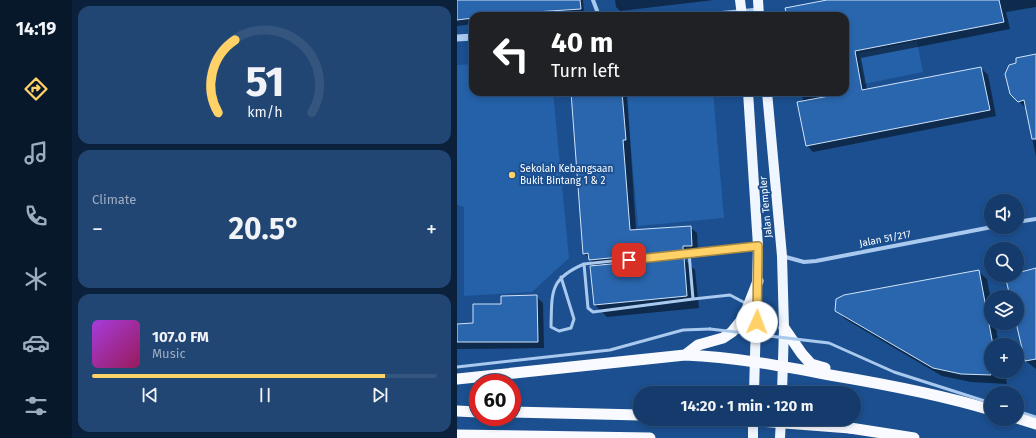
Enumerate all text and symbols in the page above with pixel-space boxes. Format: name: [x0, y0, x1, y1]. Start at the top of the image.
text: 14:19: [16, 18, 56, 40]
text: 40 m: [551, 26, 614, 59]
icon: left: [485, 28, 537, 80]
text: 51: [245, 57, 284, 107]
text: Turn left: [551, 60, 620, 82]
icon: directions: [22, 75, 50, 103]
text: km/h: [247, 104, 282, 121]
icon: music: [22, 139, 50, 167]
place label: Sekolah Kebangsaan Bukit Bintang 1 & 2: [520, 163, 613, 187]
marker: Sekolah Kebangsaan Bukit Bintang 1 & 2: [507, 170, 517, 180]
street label: Jalan Templer: [757, 175, 775, 238]
text: Climate: [92, 192, 136, 207]
map controls: [984, 194, 1024, 426]
button: sound: [984, 194, 1024, 234]
icon: phone: [22, 202, 50, 230]
text: 20.5°: [229, 211, 301, 247]
text: −: [92, 216, 103, 243]
text: +: [426, 216, 437, 243]
street label: Jalan 51/217: [858, 228, 912, 250]
button: search: [984, 242, 1024, 282]
pin: [612, 243, 646, 277]
icon: arrive: [618, 249, 640, 271]
icon: climate: [22, 265, 50, 293]
button: layers: [984, 290, 1024, 330]
position arrow: [736, 301, 778, 343]
text: 107.0 FM: [152, 328, 209, 346]
icon: car: [22, 329, 50, 357]
button: +: [984, 338, 1024, 378]
text: Music: [152, 346, 186, 361]
speed limit sign: 60: [469, 374, 521, 426]
icon: previous: [139, 384, 161, 406]
icon: pause: [254, 384, 276, 406]
icon: next: [369, 384, 391, 406]
button: −: [984, 386, 1024, 426]
icon: filters: [22, 392, 50, 420]
text: 14:20 · 1 min · 120 m: [681, 397, 813, 415]

